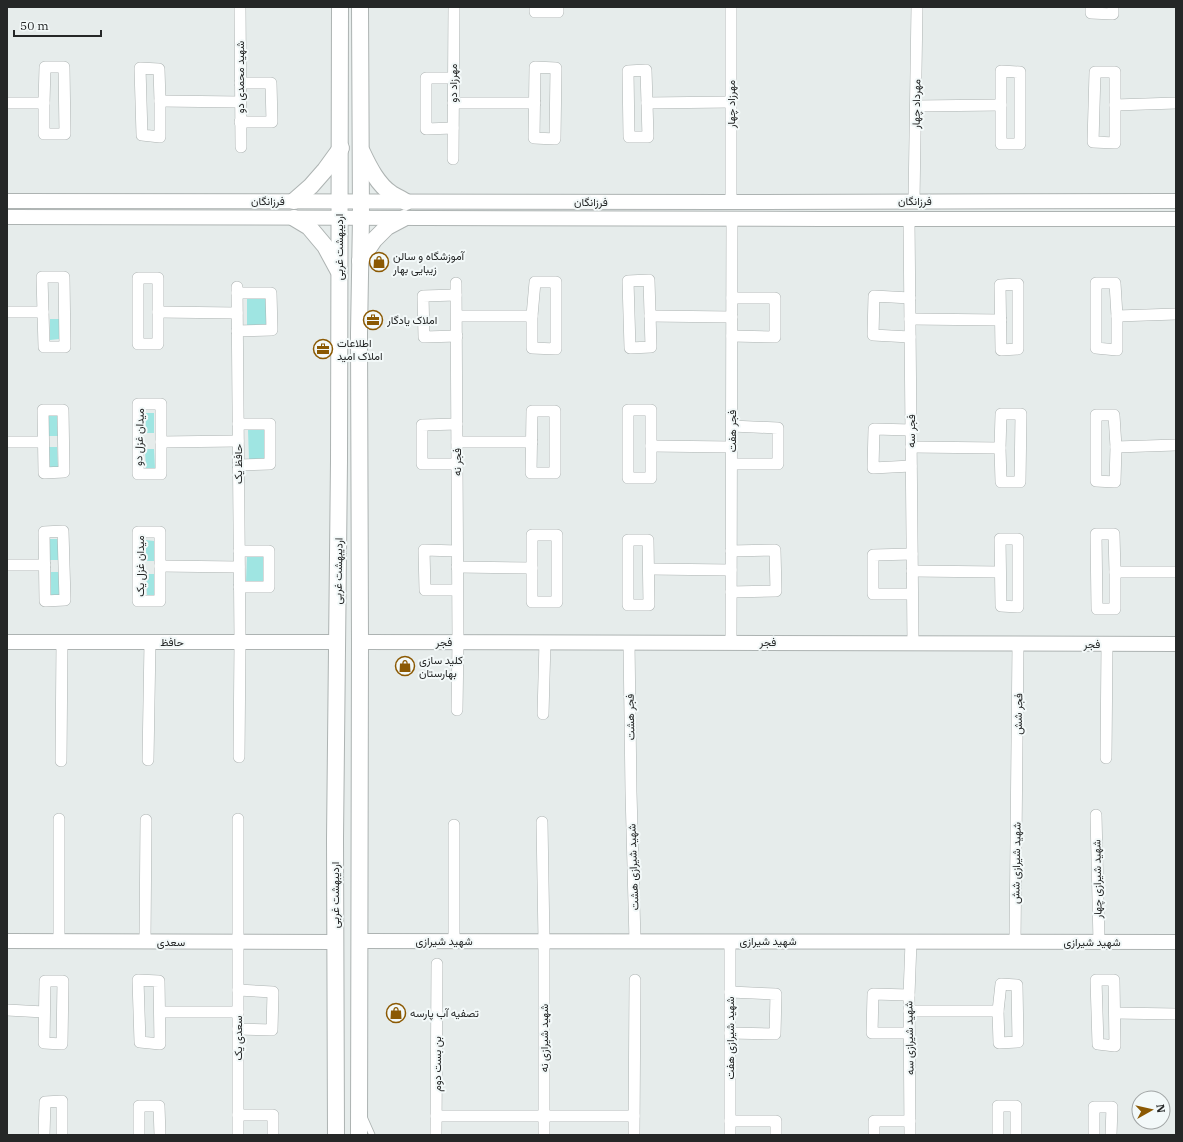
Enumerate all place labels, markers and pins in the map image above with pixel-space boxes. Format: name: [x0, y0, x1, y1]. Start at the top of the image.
place label: آموزشگاه و سالن زیبایی بهار: [392, 249, 466, 276]
shop icon: آموزشگاه و سالن زیبایی بهار: [368, 251, 390, 273]
office icon: املاک یادگار: [362, 309, 384, 331]
place label: املاک یادگار: [386, 313, 437, 327]
place label: اطلاعات املاک امید: [337, 336, 382, 363]
office icon: اطلاعات املاک امید: [312, 338, 334, 360]
place label: کلید سازی بهارستان: [419, 653, 463, 680]
shop icon: کلید سازی بهارستان: [394, 655, 416, 677]
shop icon: تصفیه آب پارسه: [385, 1002, 407, 1024]
place label: تصفیه آب پارسه: [410, 1006, 479, 1021]

